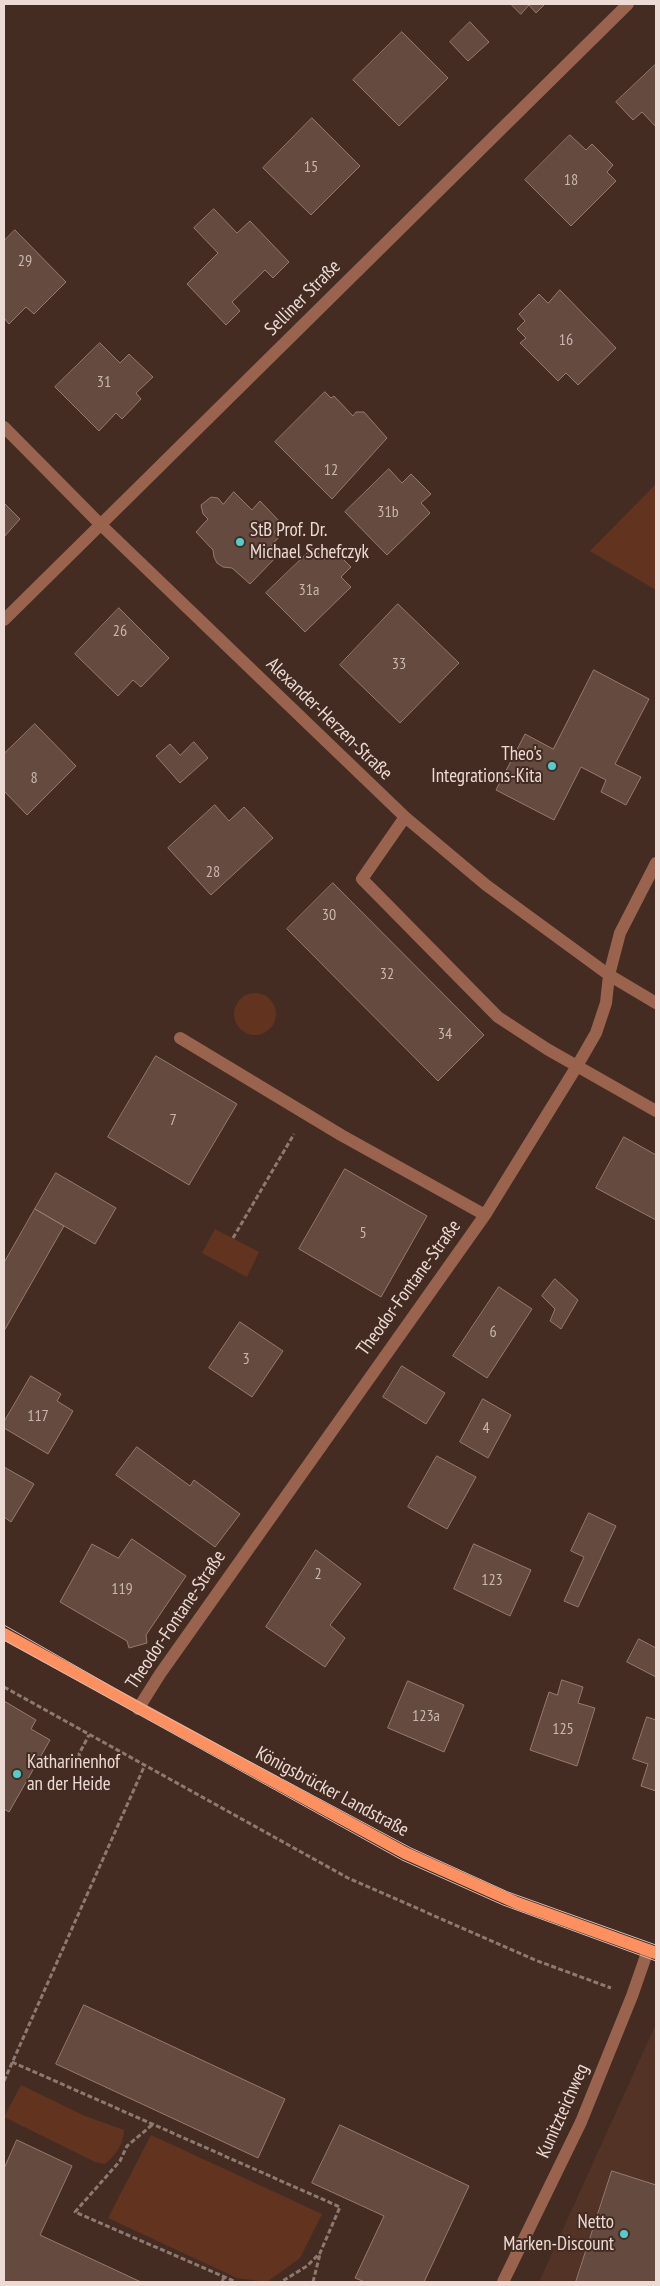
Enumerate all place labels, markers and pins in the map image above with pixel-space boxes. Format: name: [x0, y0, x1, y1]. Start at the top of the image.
place label: StB Prof. Dr. Michael Schefczyk: [250, 520, 369, 564]
marker: StB Prof. Dr. Michael Schefczyk: [234, 536, 246, 548]
place label: Theo's Integrations-Kita: [431, 744, 542, 788]
marker: Theo's Integrations-Kita: [546, 760, 558, 772]
place label: Katharinenhof an der Heide: [27, 1752, 120, 1796]
marker: Katharinenhof an der Heide: [11, 1768, 23, 1780]
place label: Netto Marken-Discount: [503, 2212, 614, 2256]
marker: Netto Marken-Discount: [618, 2228, 630, 2240]

